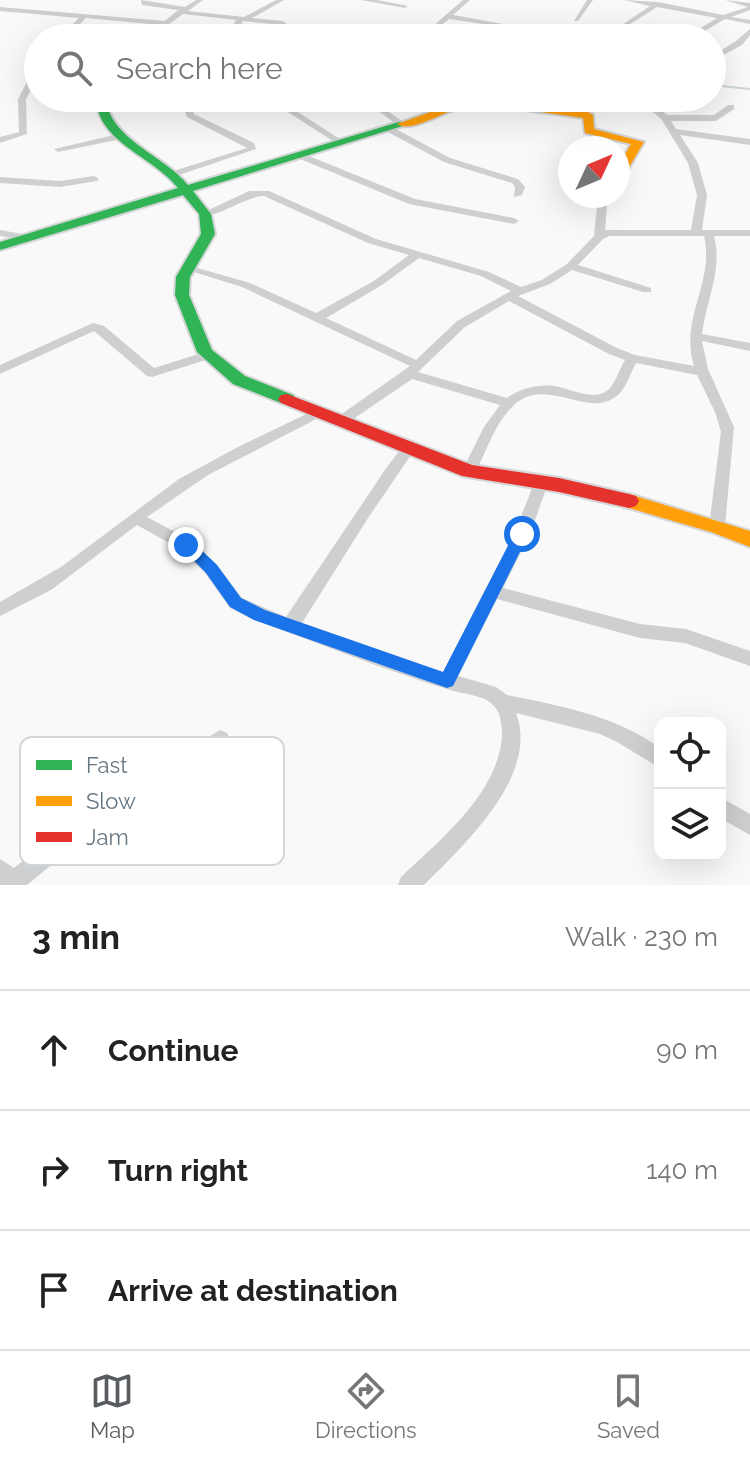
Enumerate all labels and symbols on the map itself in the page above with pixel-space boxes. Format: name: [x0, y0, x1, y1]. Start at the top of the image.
north arrow: [558, 136, 630, 208]
route start: [504, 516, 540, 552]
route end: [168, 527, 204, 563]
legend: [20, 737, 284, 865]
text: Fast: [86, 752, 128, 778]
text: Slow: [86, 788, 136, 814]
text: Jam: [86, 824, 129, 850]

